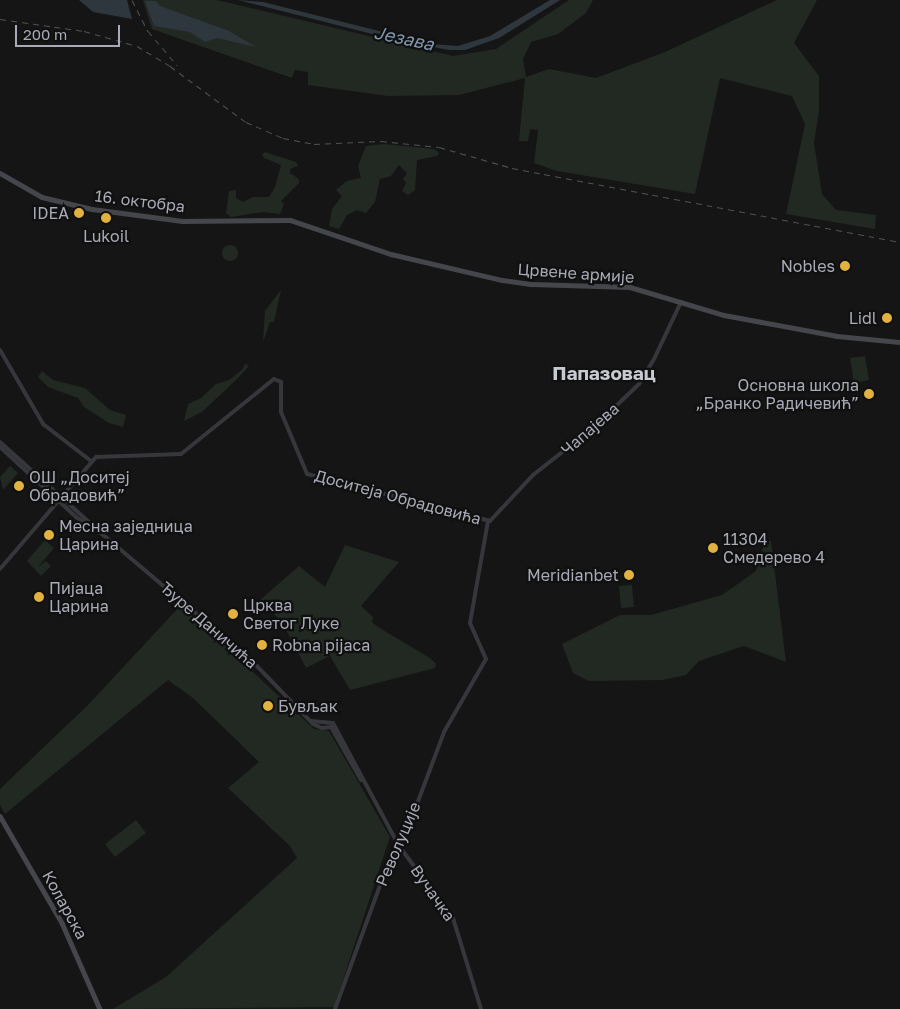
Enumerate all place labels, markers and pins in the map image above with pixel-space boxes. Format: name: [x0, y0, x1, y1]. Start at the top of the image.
place label: IDEA: [32, 203, 69, 223]
marker: IDEA: [73, 207, 85, 219]
marker: Lukoil: [100, 212, 112, 224]
place label: Lukoil: [83, 226, 129, 246]
place label: Nobles: [781, 256, 835, 276]
marker: Nobles: [839, 260, 851, 272]
place label: Lidl: [849, 308, 877, 328]
marker: Lidl: [881, 312, 893, 324]
place label: Основна школа „Бранко Радичевић”: [696, 375, 859, 413]
marker: Основна школа „Бранко Радичевић”: [863, 388, 875, 400]
place label: ОШ „Доситеј Обрадовић”: [29, 467, 130, 505]
marker: ОШ „Доситеј Обрадовић”: [13, 480, 25, 492]
place label: Месна заједница Царина: [59, 516, 193, 554]
marker: Месна заједница Царина: [43, 529, 55, 541]
place label: 11304 Смедерево 4: [723, 529, 825, 567]
marker: 11304 Смедерево 4: [707, 542, 719, 554]
place label: Meridianbet: [527, 565, 619, 585]
marker: Meridianbet: [623, 569, 635, 581]
place label: Пијаца Царина: [49, 578, 109, 616]
marker: Пијаца Царина: [33, 591, 45, 603]
place label: Црква Светог Луке: [243, 595, 339, 633]
marker: Црква Светог Луке: [227, 608, 239, 620]
place label: Robna pijaca: [272, 635, 370, 655]
marker: Robna pijaca: [256, 639, 268, 651]
place label: Бувљак: [278, 696, 338, 716]
marker: Бувљак: [262, 700, 274, 712]

